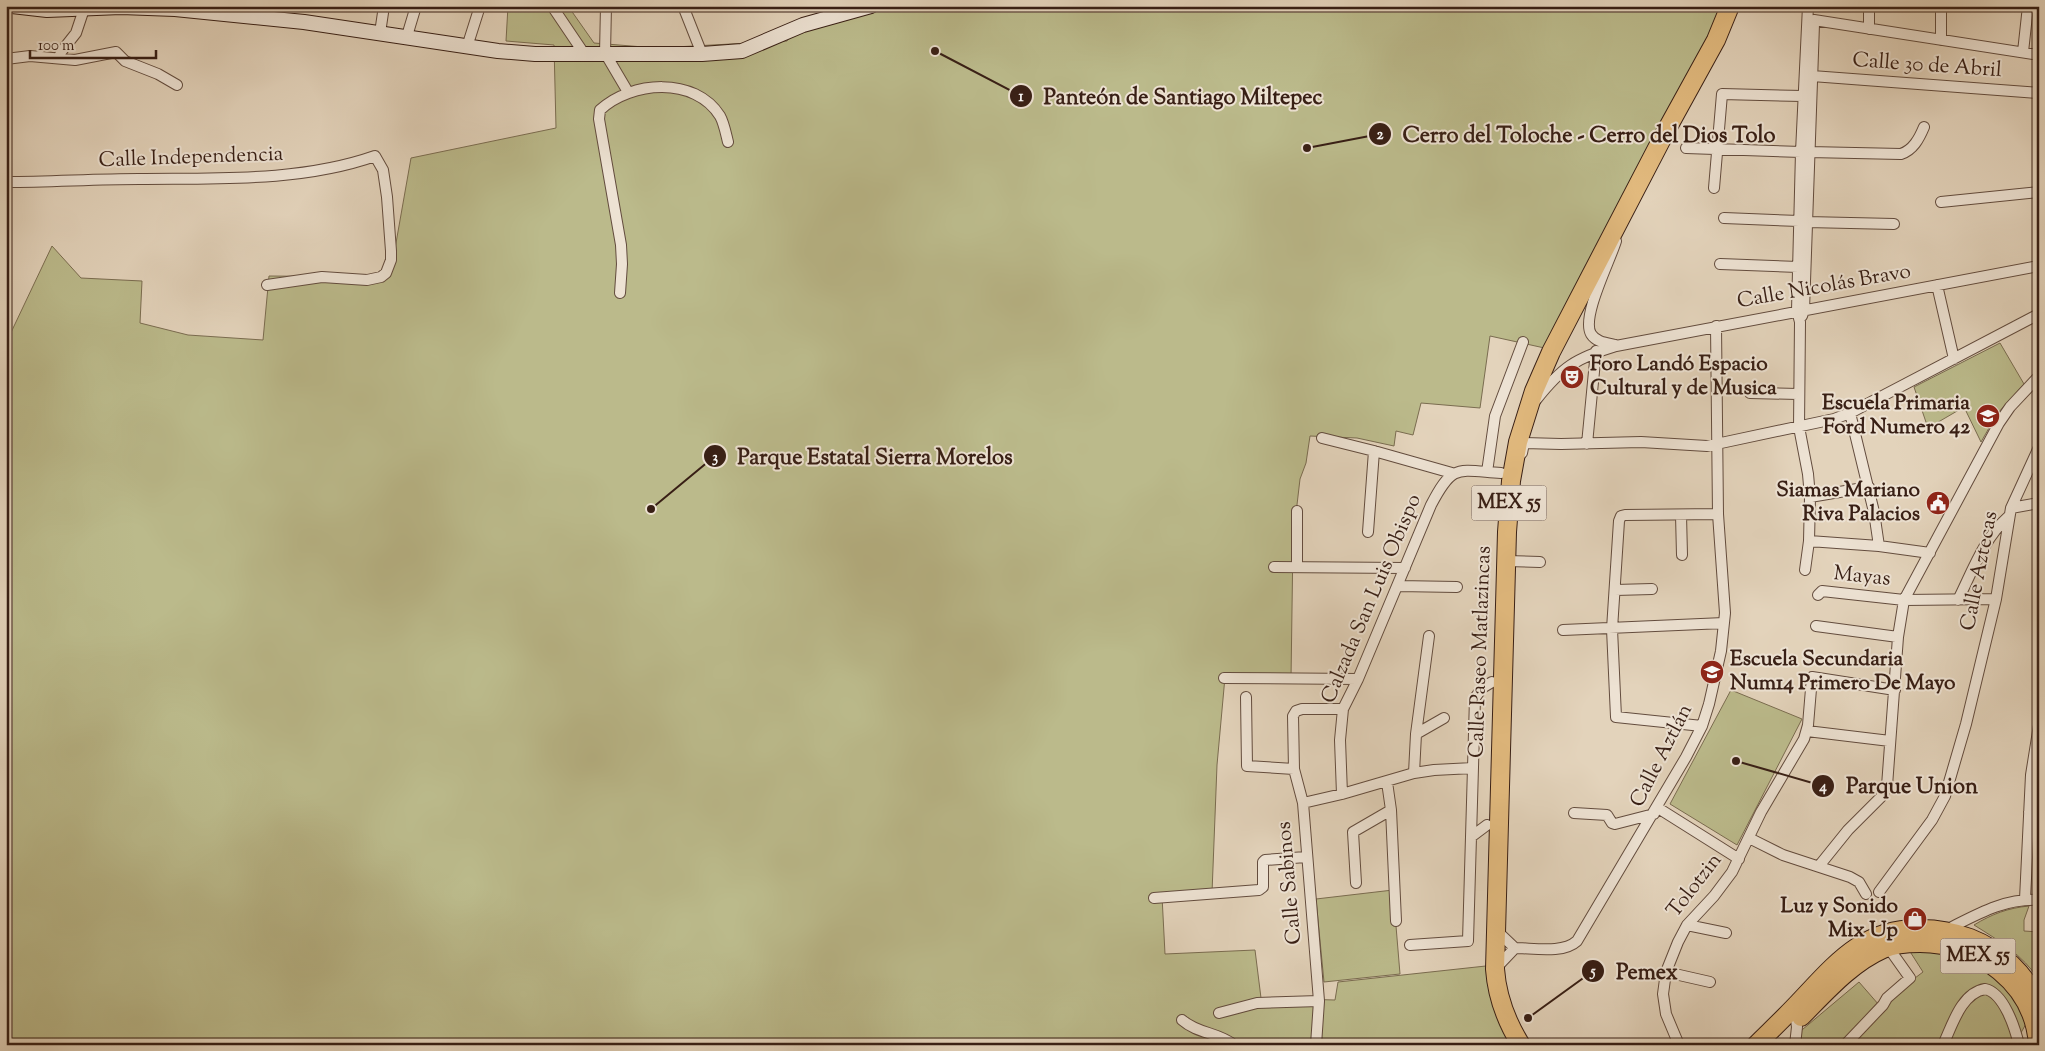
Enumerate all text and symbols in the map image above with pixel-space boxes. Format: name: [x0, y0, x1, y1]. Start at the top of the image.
scale bar: [30, 28, 156, 60]
text: 100 m: [38, 36, 75, 57]
street label: Calle 30 de Abril: [1851, 46, 2003, 86]
callout: Panteón de Santiago Miltepec: [1009, 77, 1333, 114]
text: Panteón de Santiago Miltepec: [1043, 83, 1323, 115]
text: 1: [1018, 87, 1024, 108]
callout: Cerro del Toloche - Cerro del Dios Tolo: [1368, 116, 1786, 153]
text: Cerro del Toloche - Cerro del Dios Tolo: [1403, 121, 1775, 153]
text: 2: [1376, 125, 1384, 146]
street label: Calle Independencia: [98, 140, 284, 176]
street label: Calle Nicolás Bravo: [1735, 257, 1913, 317]
place label: Foro Landó Espacio Cultural y de Musica: [1590, 350, 1777, 404]
theatre icon: Foro Landó Espacio Cultural y de Musica: [1559, 364, 1585, 390]
place label: Escuela Primaria Ford Numero 42: [1822, 389, 1970, 443]
school or university icon: Escuela Primaria Ford Numero 42: [1975, 403, 2001, 429]
callout: Parque Estatal Sierra Morelos: [702, 438, 1023, 475]
text: Parque Estatal Sierra Morelos: [737, 443, 1013, 475]
text: 3: [712, 448, 718, 469]
place label: Siamas Mariano Riva Palacios: [1776, 476, 1920, 530]
road number: MEX 55: [1472, 486, 1546, 520]
street label: Calzada San Luis Obispo: [1314, 490, 1430, 708]
public building icon: Siamas Mariano Riva Palacios: [1925, 490, 1951, 516]
street label: Calle Aztecas: [1954, 509, 2006, 633]
street label: Calle Paseo Matlazincas: [1462, 545, 1500, 759]
street label: Mayas: [1832, 559, 1892, 595]
place label: Escuela Secundaria Num14 Primero De Mayo: [1730, 645, 1956, 699]
school or university icon: Escuela Secundaria Num14 Primero De Mayo: [1699, 659, 1725, 685]
street label: Calle Aztlán: [1623, 699, 1701, 813]
callout: Parque Union: [1811, 767, 1988, 804]
text: Parque Union: [1846, 772, 1978, 804]
text: 4: [1818, 777, 1827, 798]
street label: Calle Sabinos: [1270, 820, 1310, 946]
street label: Tolotzin: [1660, 847, 1730, 925]
place label: Luz y Sonido Mix Up: [1780, 892, 1899, 946]
shop icon: Luz y Sonido Mix Up: [1902, 906, 1928, 932]
road number: MEX 55: [1940, 938, 2016, 974]
callout: Pemex: [1581, 953, 1688, 990]
text: Pemex: [1616, 958, 1678, 990]
text: 5: [1589, 962, 1596, 983]

